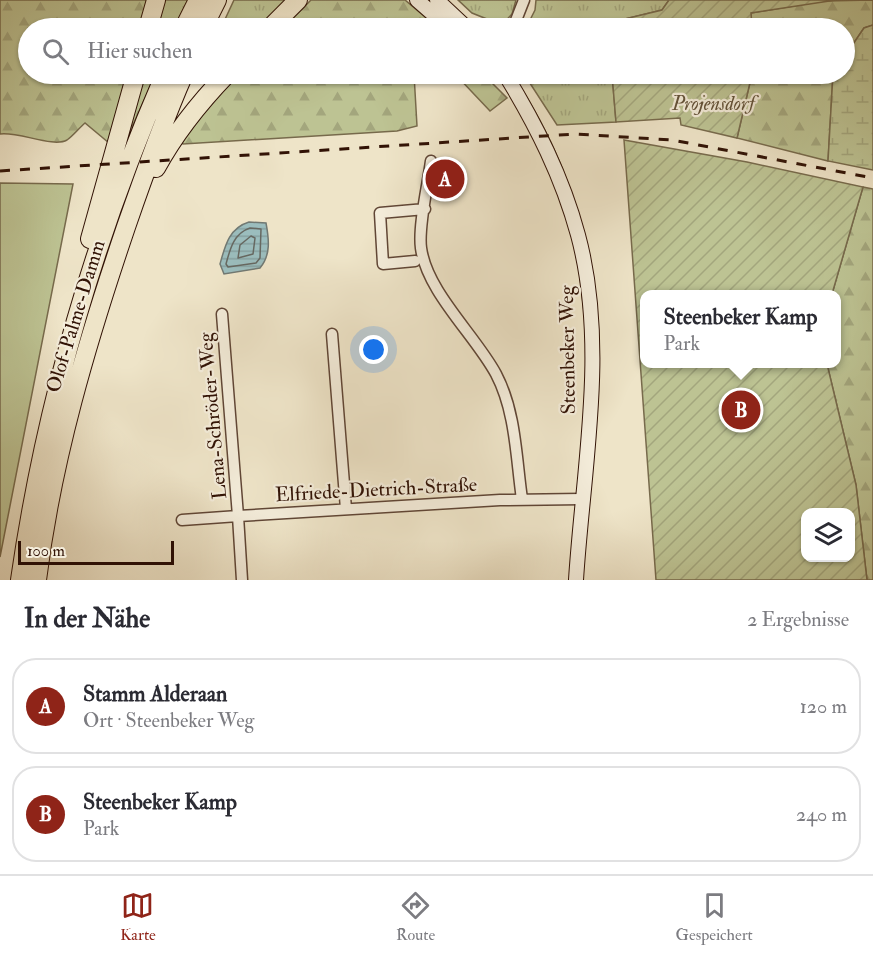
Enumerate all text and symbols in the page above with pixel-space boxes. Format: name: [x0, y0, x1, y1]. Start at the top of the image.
search box: [18, 18, 855, 84]
icon: search: [39, 35, 72, 68]
text: Hier suchen: [87, 37, 193, 65]
park label: Projensdorf: [671, 91, 760, 116]
pin: A: [426, 156, 464, 201]
street label: Olof-Palme-Damm: [40, 236, 111, 395]
street label: Steenbeker Weg: [554, 284, 581, 415]
popup: [640, 290, 841, 368]
text: Steenbeker Kamp: [664, 303, 817, 331]
street label: Lena-Schröder-Weg: [193, 330, 232, 500]
text: Park: [664, 331, 700, 356]
your location: [359, 335, 388, 364]
pin: B: [722, 388, 760, 432]
street label: Elfriede-Dietrich-Straße: [274, 472, 478, 507]
map controls: [801, 508, 855, 562]
button: layers: [801, 508, 855, 562]
scale bar: [18, 538, 174, 566]
text: 100 m: [27, 541, 65, 561]
text: In der Nähe: [24, 603, 150, 635]
text: 2 Ergebnisse: [747, 607, 849, 632]
text: Stamm Alderaan: [83, 680, 227, 708]
text: A: [39, 694, 52, 719]
text: 120 m: [800, 694, 847, 719]
text: Ort · Steenbeker Weg: [83, 708, 254, 733]
text: Steenbeker Kamp: [83, 788, 237, 816]
text: B: [39, 802, 52, 827]
text: 240 m: [796, 802, 847, 827]
text: Park: [83, 816, 119, 841]
tab: Karte: [120, 889, 156, 945]
tab: Route: [396, 889, 435, 945]
tab: Gespeichert: [676, 889, 753, 945]

